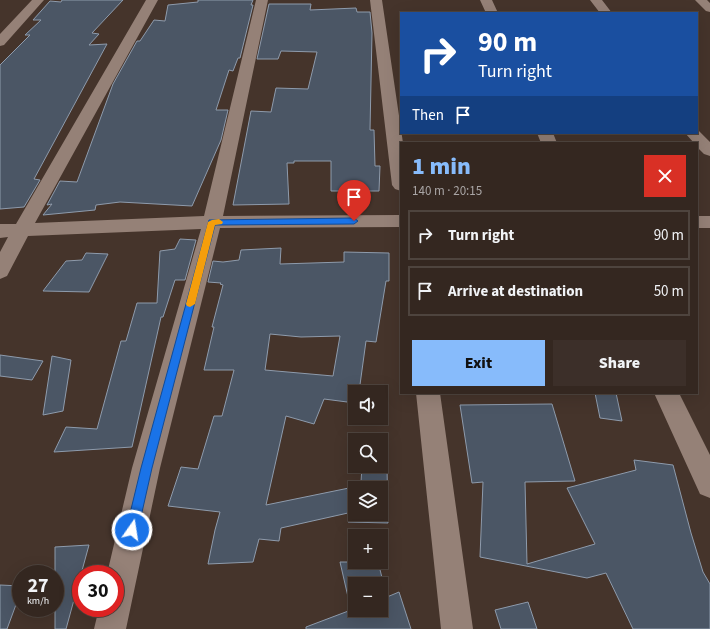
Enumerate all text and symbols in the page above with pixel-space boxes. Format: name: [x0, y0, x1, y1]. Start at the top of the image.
text: 90 m: [478, 22, 537, 62]
icon: right: [412, 28, 464, 80]
text: Turn right: [478, 59, 552, 84]
icon: arrive: [452, 104, 474, 126]
text: Then: [412, 105, 444, 126]
text: 1 min: [412, 149, 471, 184]
button: close: [644, 155, 686, 197]
pin: [337, 180, 371, 221]
text: 140 m · 20:15: [412, 182, 482, 200]
icon: arrive: [343, 186, 365, 208]
icon: right: [414, 224, 436, 246]
text: Turn right: [448, 225, 514, 246]
text: 90 m: [654, 225, 684, 246]
icon: arrive: [414, 280, 436, 302]
text: Arrive at destination: [448, 281, 583, 302]
text: 50 m: [654, 281, 684, 302]
button: Exit: [412, 340, 545, 386]
button: Share: [553, 340, 686, 386]
map controls: [348, 385, 388, 617]
button: sound: [348, 385, 388, 425]
button: search: [348, 433, 388, 473]
button: layers: [348, 481, 388, 521]
position arrow: [111, 509, 153, 551]
button: +: [348, 529, 388, 569]
speed limit sign: 30: [72, 565, 124, 617]
text: 27: [27, 572, 49, 600]
button: −: [348, 577, 388, 617]
text: km/h: [27, 594, 49, 608]

